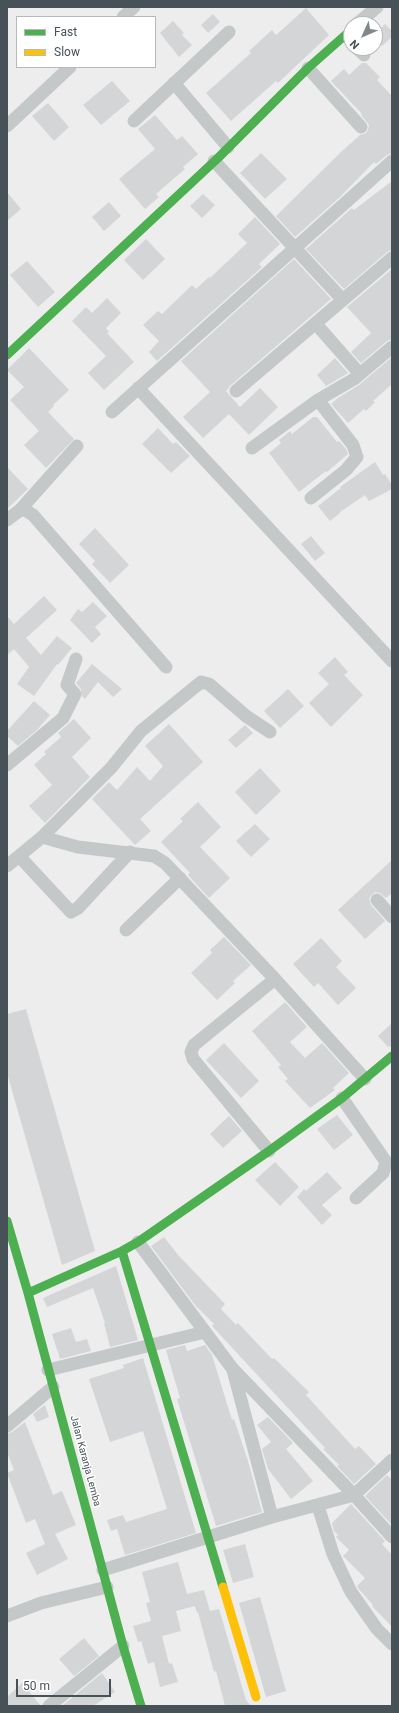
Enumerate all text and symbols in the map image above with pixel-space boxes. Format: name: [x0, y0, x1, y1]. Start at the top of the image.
legend: [16, 16, 156, 68]
north arrow: [343, 16, 383, 56]
text: Fast: [54, 25, 77, 39]
text: N: [348, 37, 362, 51]
text: Slow: [54, 45, 80, 59]
street label: Jalan Karanja Lemba: [67, 1414, 103, 1508]
scale bar: [18, 1671, 113, 1697]
text: 50 m: [23, 1679, 50, 1693]

